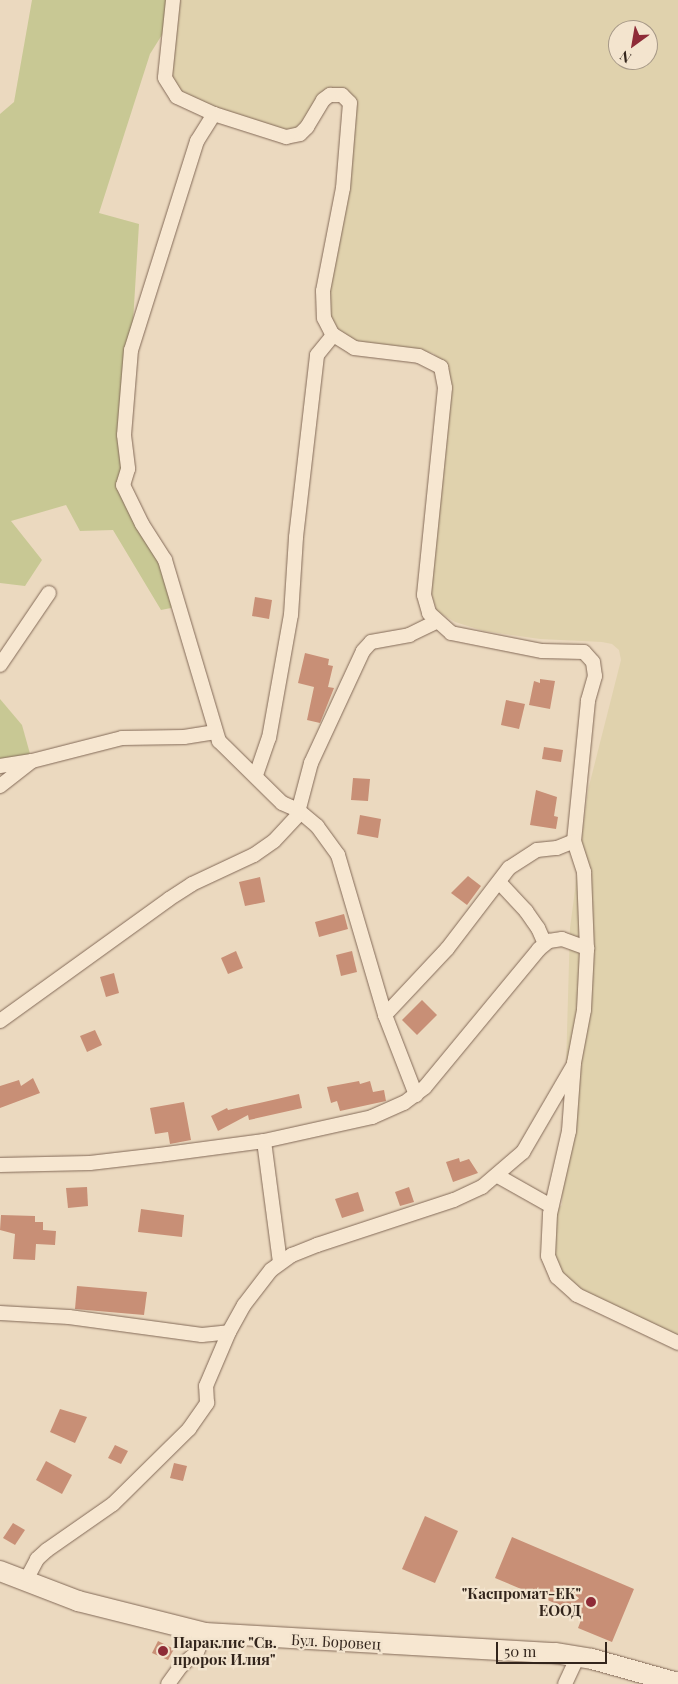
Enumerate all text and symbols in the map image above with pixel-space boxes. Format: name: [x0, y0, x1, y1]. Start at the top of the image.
north arrow: [608, 20, 658, 70]
text: N: [616, 47, 635, 68]
place label: "Каспромат-ЕК" ЕООД: [462, 1584, 581, 1619]
marker: "Каспромат-ЕК" ЕООД: [585, 1596, 597, 1608]
street label: Бул. Боровец: [291, 1631, 381, 1653]
scale bar: [498, 1632, 609, 1664]
place label: Параклис "Св. пророк Илия": [173, 1633, 277, 1668]
text: 50 m: [504, 1641, 536, 1661]
marker: Параклис "Св. пророк Илия": [157, 1645, 169, 1657]

